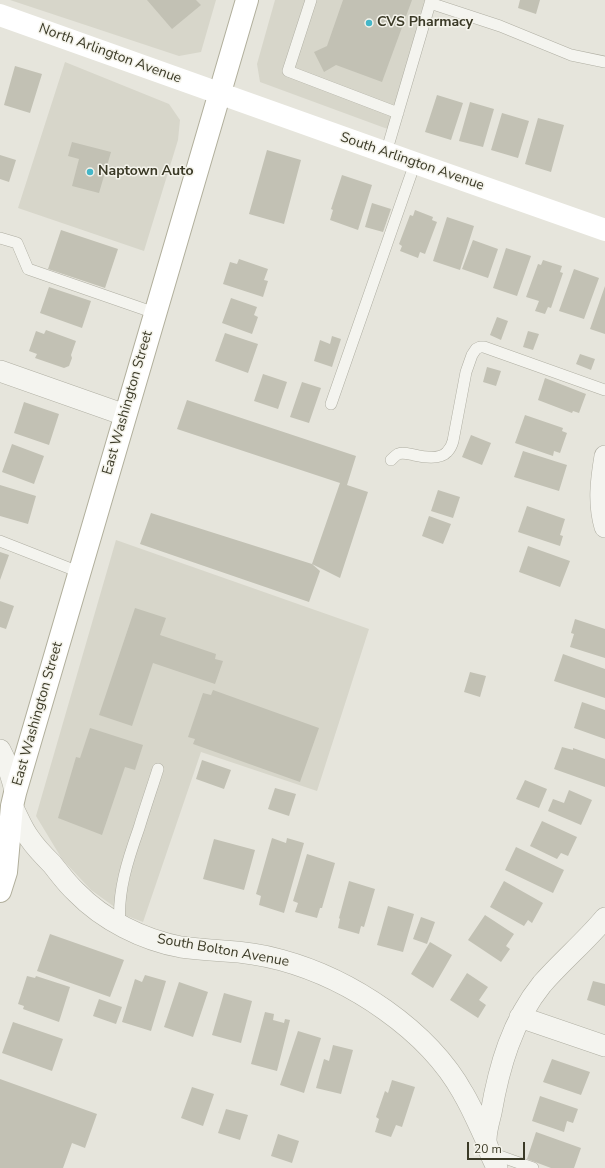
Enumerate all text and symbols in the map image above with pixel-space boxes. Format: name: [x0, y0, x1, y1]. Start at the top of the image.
place label: CVS Pharmacy: [377, 15, 473, 31]
marker: CVS Pharmacy: [364, 18, 374, 28]
street label: North Arlington Avenue: [36, 20, 184, 88]
street label: South Arlington Avenue: [338, 129, 486, 195]
place label: Naptown Auto: [98, 164, 193, 180]
marker: Naptown Auto: [85, 167, 95, 177]
street label: East Washington Street: [99, 329, 157, 477]
street label: East Washington Street: [9, 640, 67, 788]
street label: South Bolton Avenue: [156, 931, 290, 971]
scale bar: [469, 1134, 527, 1160]
text: 20 m: [474, 1141, 502, 1157]

